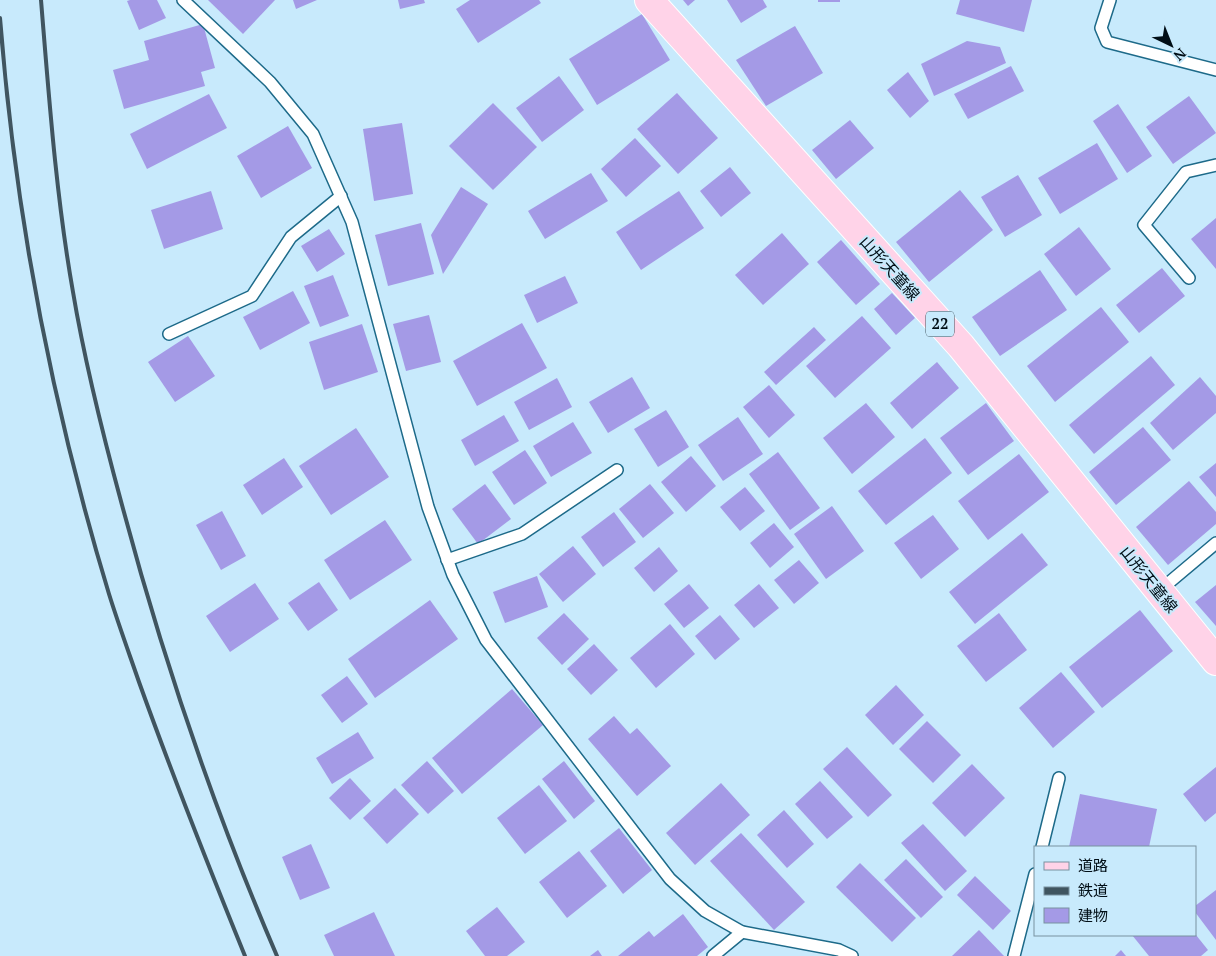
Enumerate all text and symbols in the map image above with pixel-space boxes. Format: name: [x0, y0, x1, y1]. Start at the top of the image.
north arrow: [1146, 20, 1196, 70]
text: N: [1170, 44, 1191, 66]
street label: 山形天童線: [855, 231, 925, 305]
road number: 22: [926, 312, 954, 336]
street label: 山形天童線: [1115, 541, 1183, 617]
legend: [1034, 846, 1196, 936]
text: 道路: [1078, 855, 1108, 875]
text: 鉄道: [1078, 880, 1108, 900]
text: 建物: [1078, 905, 1108, 925]

